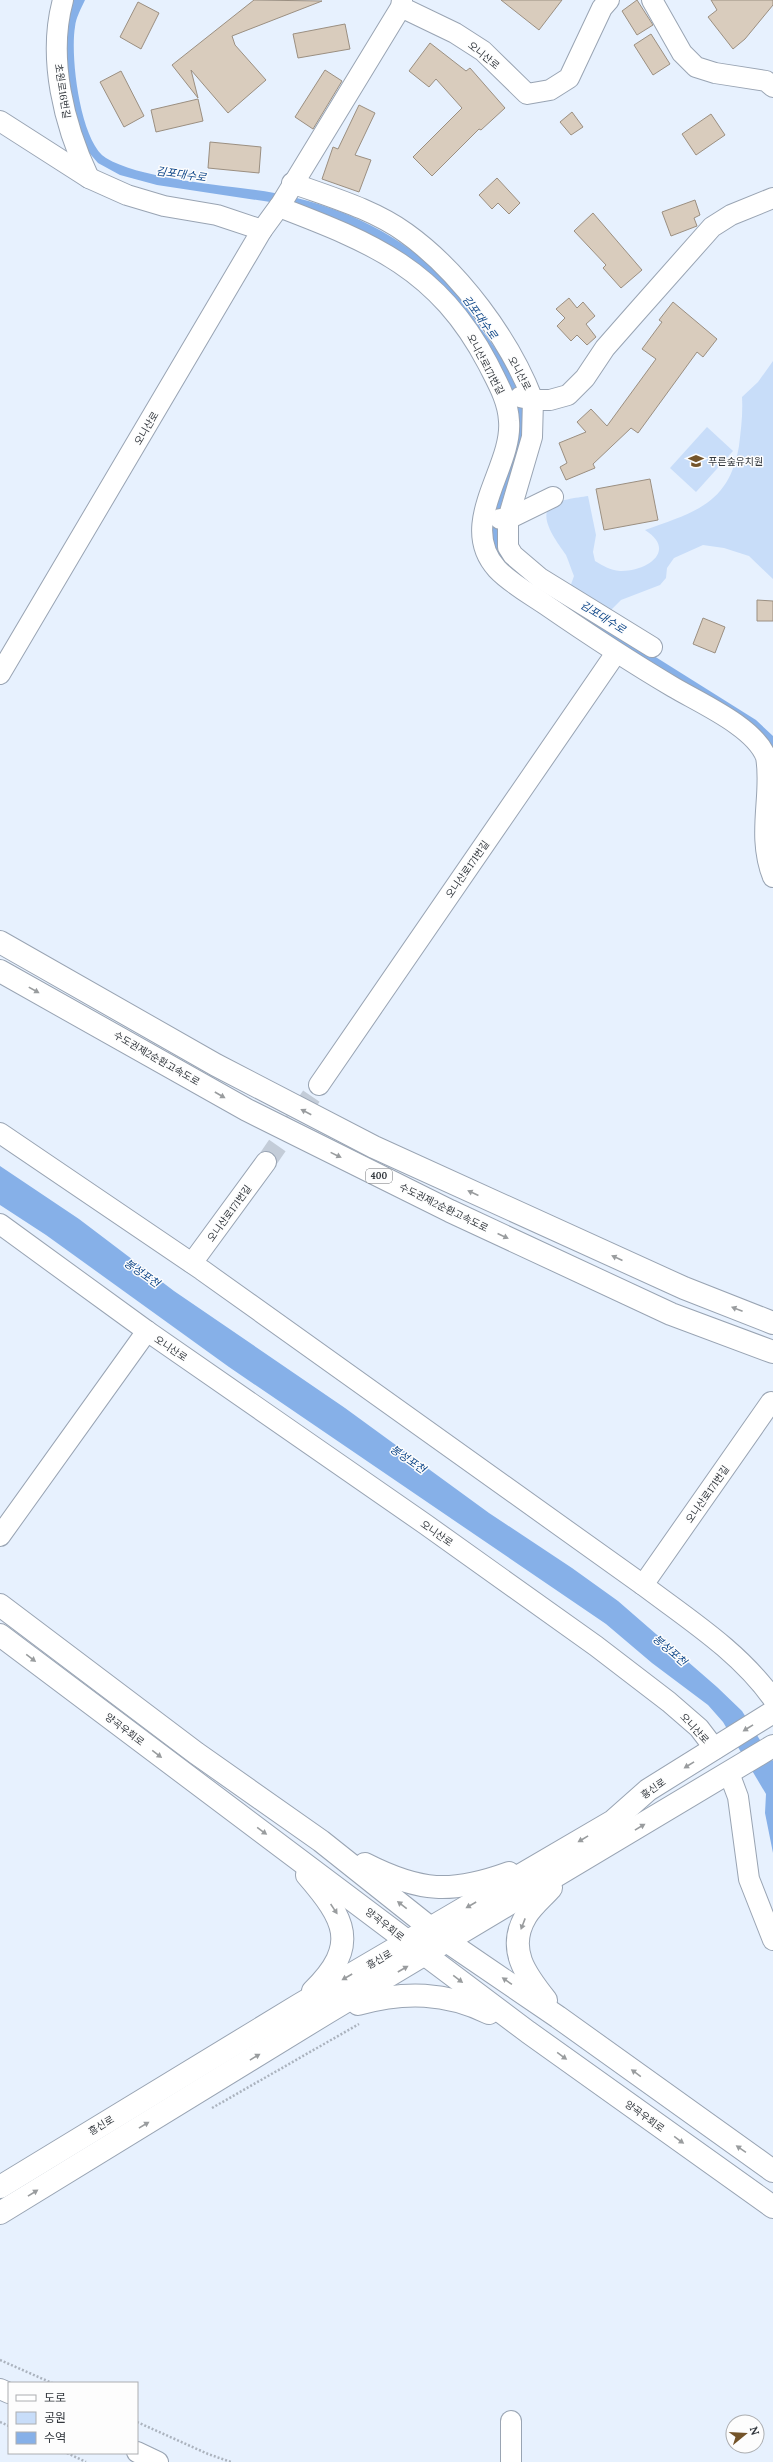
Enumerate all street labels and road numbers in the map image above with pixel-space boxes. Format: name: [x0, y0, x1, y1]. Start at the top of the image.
street label: 오니산로: [465, 39, 502, 72]
street label: 초원로16번길: [52, 63, 73, 119]
street label: 오니산로171번길: [464, 332, 507, 397]
street label: 오니산로: [505, 354, 534, 393]
street label: 오니산로: [131, 409, 161, 447]
street label: 오니산로171번길: [443, 838, 492, 900]
street label: 수도권제2순환고속도로: [111, 1028, 202, 1088]
road number: 400: [366, 1169, 392, 1183]
street label: 수도권제2순환고속도로: [397, 1180, 490, 1235]
street label: 오니산로171번길: [204, 1182, 254, 1244]
street label: 오니산로: [152, 1333, 190, 1364]
street label: 오니산로171번길: [683, 1463, 732, 1525]
street label: 오니산로: [418, 1518, 456, 1549]
street label: 양곡우회로: [102, 1710, 147, 1748]
street label: 오니산로: [677, 1710, 712, 1746]
street label: 흥신로: [638, 1775, 668, 1802]
street label: 양곡우회로: [363, 1905, 407, 1944]
street label: 흥신로: [364, 1947, 394, 1972]
street label: 양곡우회로: [622, 2098, 667, 2135]
street label: 흥신로: [86, 2113, 116, 2138]

